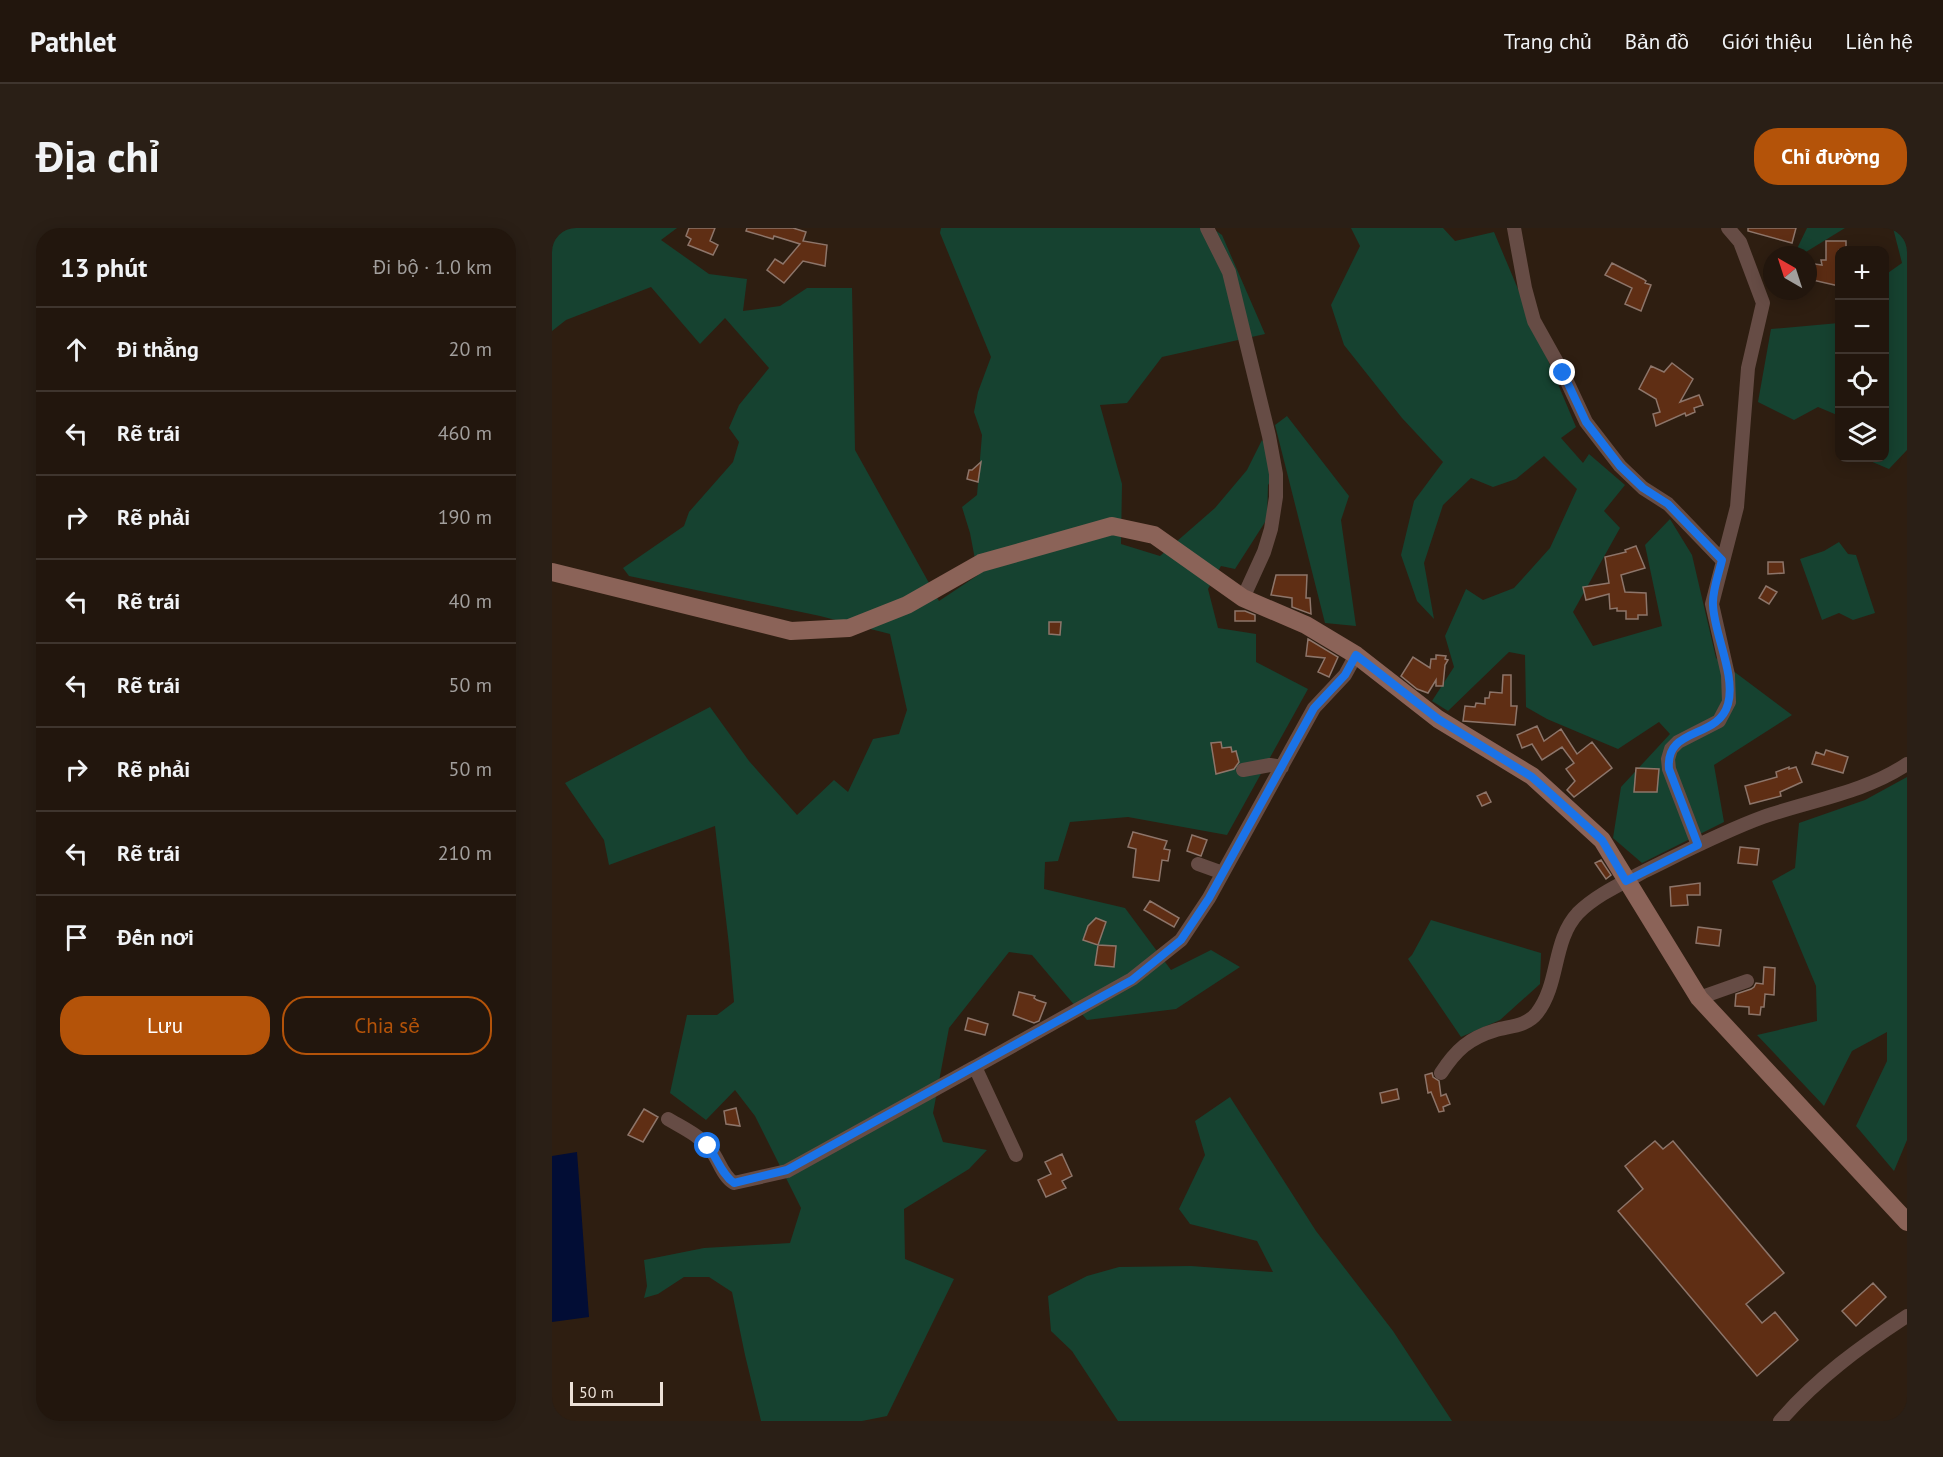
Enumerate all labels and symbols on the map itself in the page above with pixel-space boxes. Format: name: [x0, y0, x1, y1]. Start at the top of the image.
north arrow: [1763, 246, 1817, 300]
route end: [1549, 359, 1575, 385]
route start: [694, 1132, 720, 1158]
scale bar: [570, 1379, 663, 1406]

